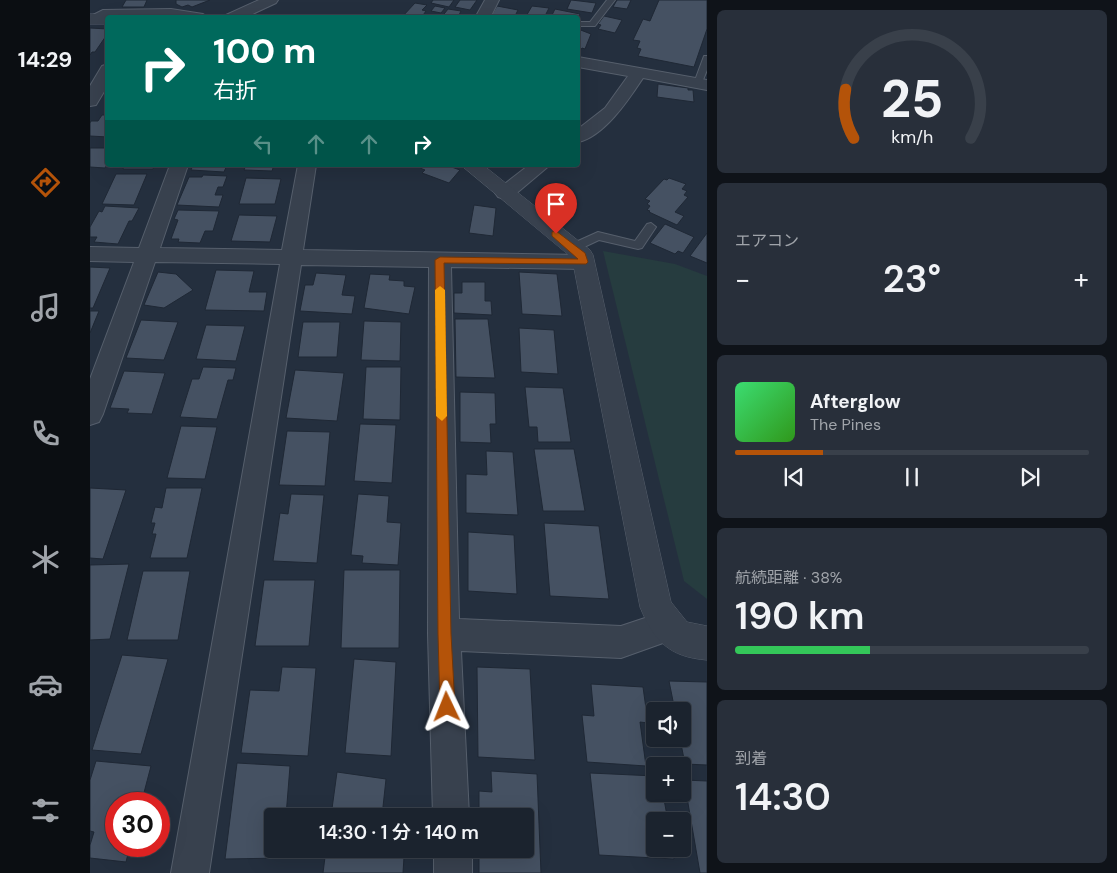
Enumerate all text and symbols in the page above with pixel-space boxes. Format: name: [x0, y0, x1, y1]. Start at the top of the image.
text: 100 m: [213, 28, 316, 74]
icon: right: [130, 35, 195, 100]
text: 14:29: [18, 45, 72, 74]
text: 25: [881, 65, 943, 133]
text: 右折: [213, 76, 257, 105]
text: km/h: [891, 125, 933, 149]
icon: left: [249, 130, 277, 158]
icon: ahead: [302, 130, 330, 158]
icon: ahead: [355, 130, 383, 158]
icon: right: [408, 130, 436, 158]
icon: directions: [28, 165, 63, 200]
pin: [535, 183, 577, 234]
icon: arrive: [542, 190, 570, 218]
text: エアコン: [735, 230, 799, 251]
text: 23°: [883, 254, 941, 304]
text: −: [735, 261, 750, 298]
text: +: [1074, 261, 1089, 298]
icon: music: [28, 290, 63, 325]
text: Afterglow: [810, 389, 901, 414]
text: The Pines: [810, 414, 881, 435]
icon: phone: [28, 416, 63, 451]
icon: previous: [780, 463, 808, 491]
icon: pause: [898, 463, 926, 491]
icon: next: [1016, 463, 1044, 491]
icon: climate: [28, 542, 63, 577]
text: 航続距離 · 38%: [735, 567, 842, 588]
text: 190 km: [735, 591, 864, 641]
icon: car: [28, 667, 63, 702]
position arrow: [420, 680, 472, 732]
map controls: [646, 702, 691, 857]
button: sound: [646, 702, 691, 747]
text: 到着: [735, 748, 767, 769]
button: +: [646, 757, 691, 802]
text: 14:30: [735, 772, 831, 822]
speed limit sign: 30: [105, 792, 170, 857]
icon: filters: [28, 793, 63, 828]
button: −: [646, 812, 691, 857]
text: 14:30 · 1 分 · 140 m: [319, 820, 479, 845]

